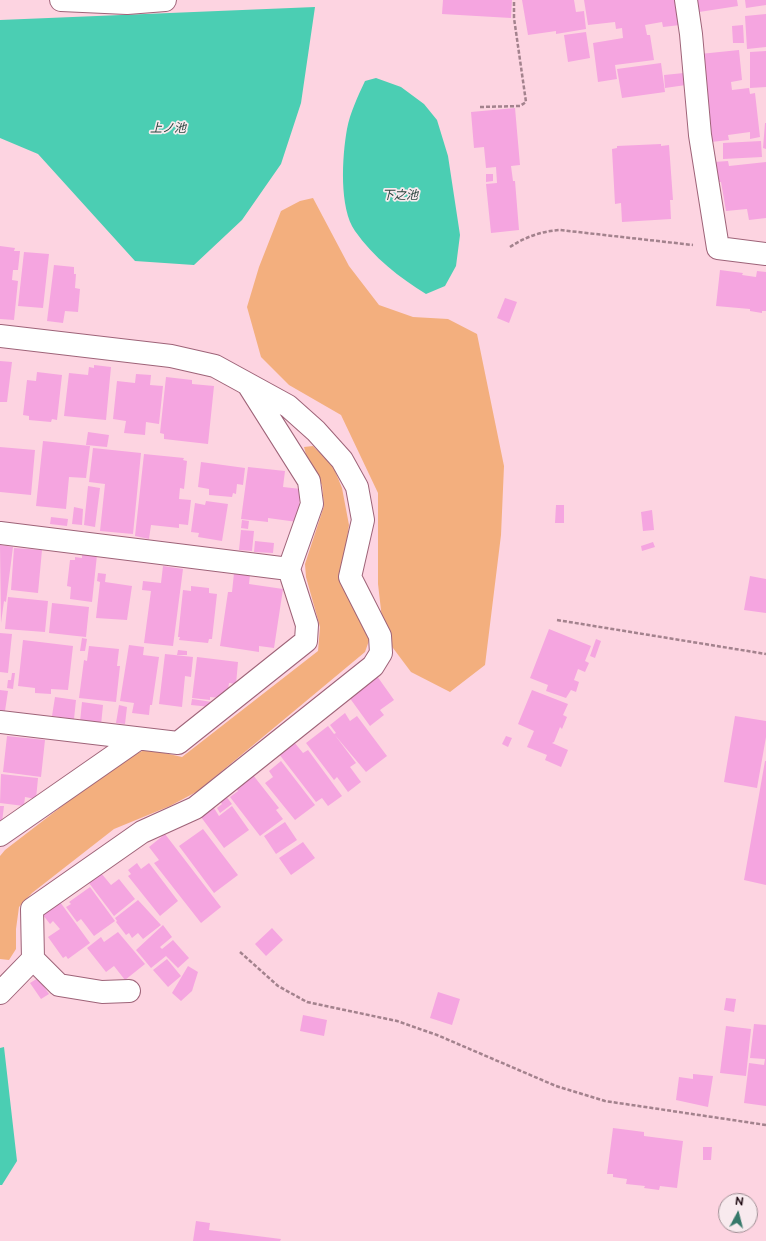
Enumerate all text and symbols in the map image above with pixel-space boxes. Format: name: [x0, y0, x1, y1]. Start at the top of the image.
water label: 上ノ池: [150, 121, 186, 135]
water label: 下之池: [382, 188, 418, 202]
north arrow: [718, 1193, 758, 1233]
text: N: [734, 1195, 744, 1209]

